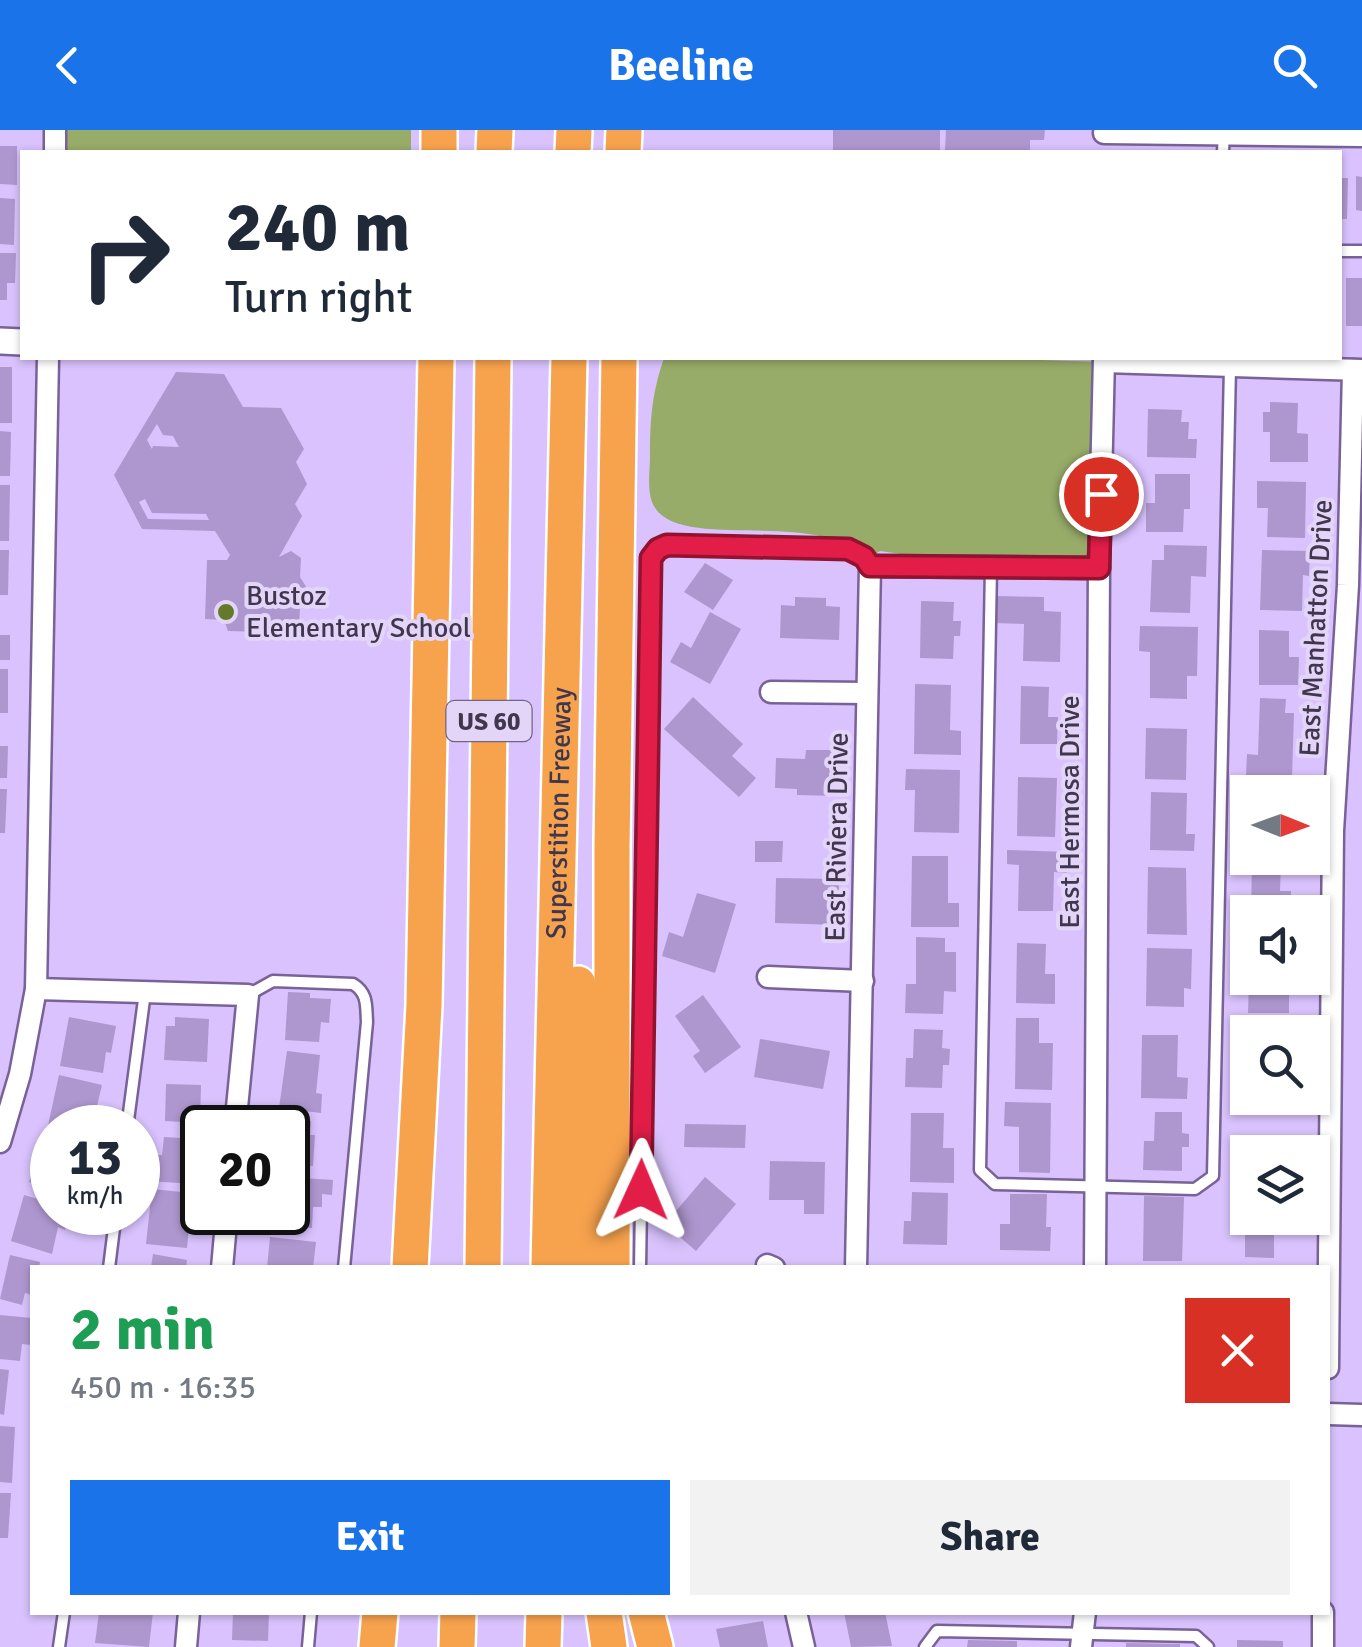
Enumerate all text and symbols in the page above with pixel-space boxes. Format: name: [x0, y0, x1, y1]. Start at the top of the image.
icon: back: [40, 38, 95, 93]
text: Beeline: [608, 38, 754, 93]
icon: search: [1267, 38, 1322, 93]
text: 240 m: [225, 184, 410, 270]
icon: right: [60, 190, 190, 320]
text: Turn right: [225, 270, 413, 325]
pin: [1059, 452, 1144, 537]
icon: arrive: [1074, 467, 1129, 522]
street label: East Manhatton Drive: [1292, 499, 1340, 757]
place label: Bustoz Elementary School: [246, 579, 471, 645]
marker: Bustoz Elementary School: [215, 601, 237, 623]
street label: Superstition Freeway: [539, 687, 579, 939]
street label: East Hermosa Drive: [1053, 695, 1087, 929]
road number: US 60: [446, 701, 532, 741]
street label: East Riviera Drive: [818, 732, 856, 942]
north arrow: [1230, 775, 1330, 875]
map controls: [1230, 775, 1330, 1235]
button: sound: [1230, 895, 1330, 995]
button: search: [1230, 1015, 1330, 1115]
speed limit sign: 20: [180, 1105, 310, 1235]
text: 13: [68, 1127, 122, 1189]
button: layers: [1230, 1135, 1330, 1235]
position arrow: [589, 1138, 693, 1242]
text: km/h: [67, 1180, 123, 1211]
text: 2 min: [70, 1293, 215, 1367]
button: close: [1185, 1298, 1290, 1403]
text: 450 m · 16:35: [70, 1368, 256, 1407]
button: Exit: [70, 1480, 670, 1595]
button: Share: [690, 1480, 1290, 1595]

